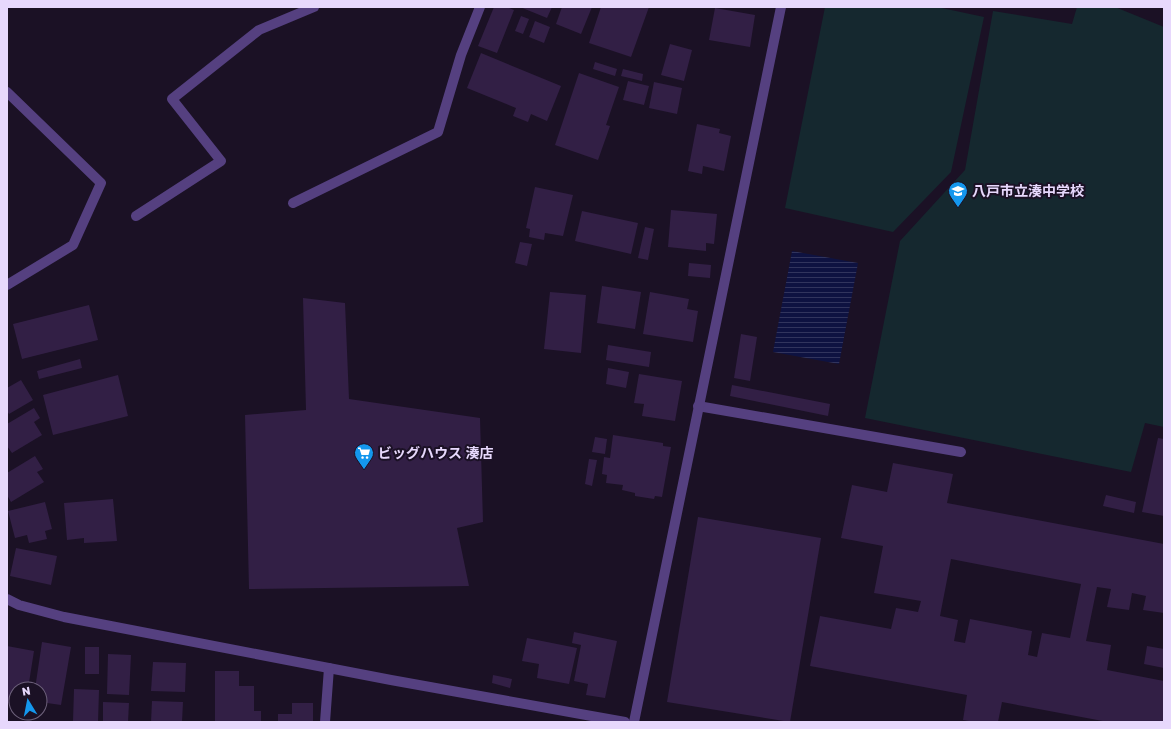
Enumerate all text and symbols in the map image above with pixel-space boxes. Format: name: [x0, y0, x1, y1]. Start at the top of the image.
school or university icon: 八戸市立湊中学校: [947, 180, 969, 208]
place label: 八戸市立湊中学校: [972, 182, 1084, 199]
supermarket icon: ビッグハウス 湊店: [353, 442, 375, 470]
place label: ビッグハウス 湊店: [378, 444, 494, 461]
north arrow: [8, 681, 48, 721]
text: N: [21, 684, 31, 698]

